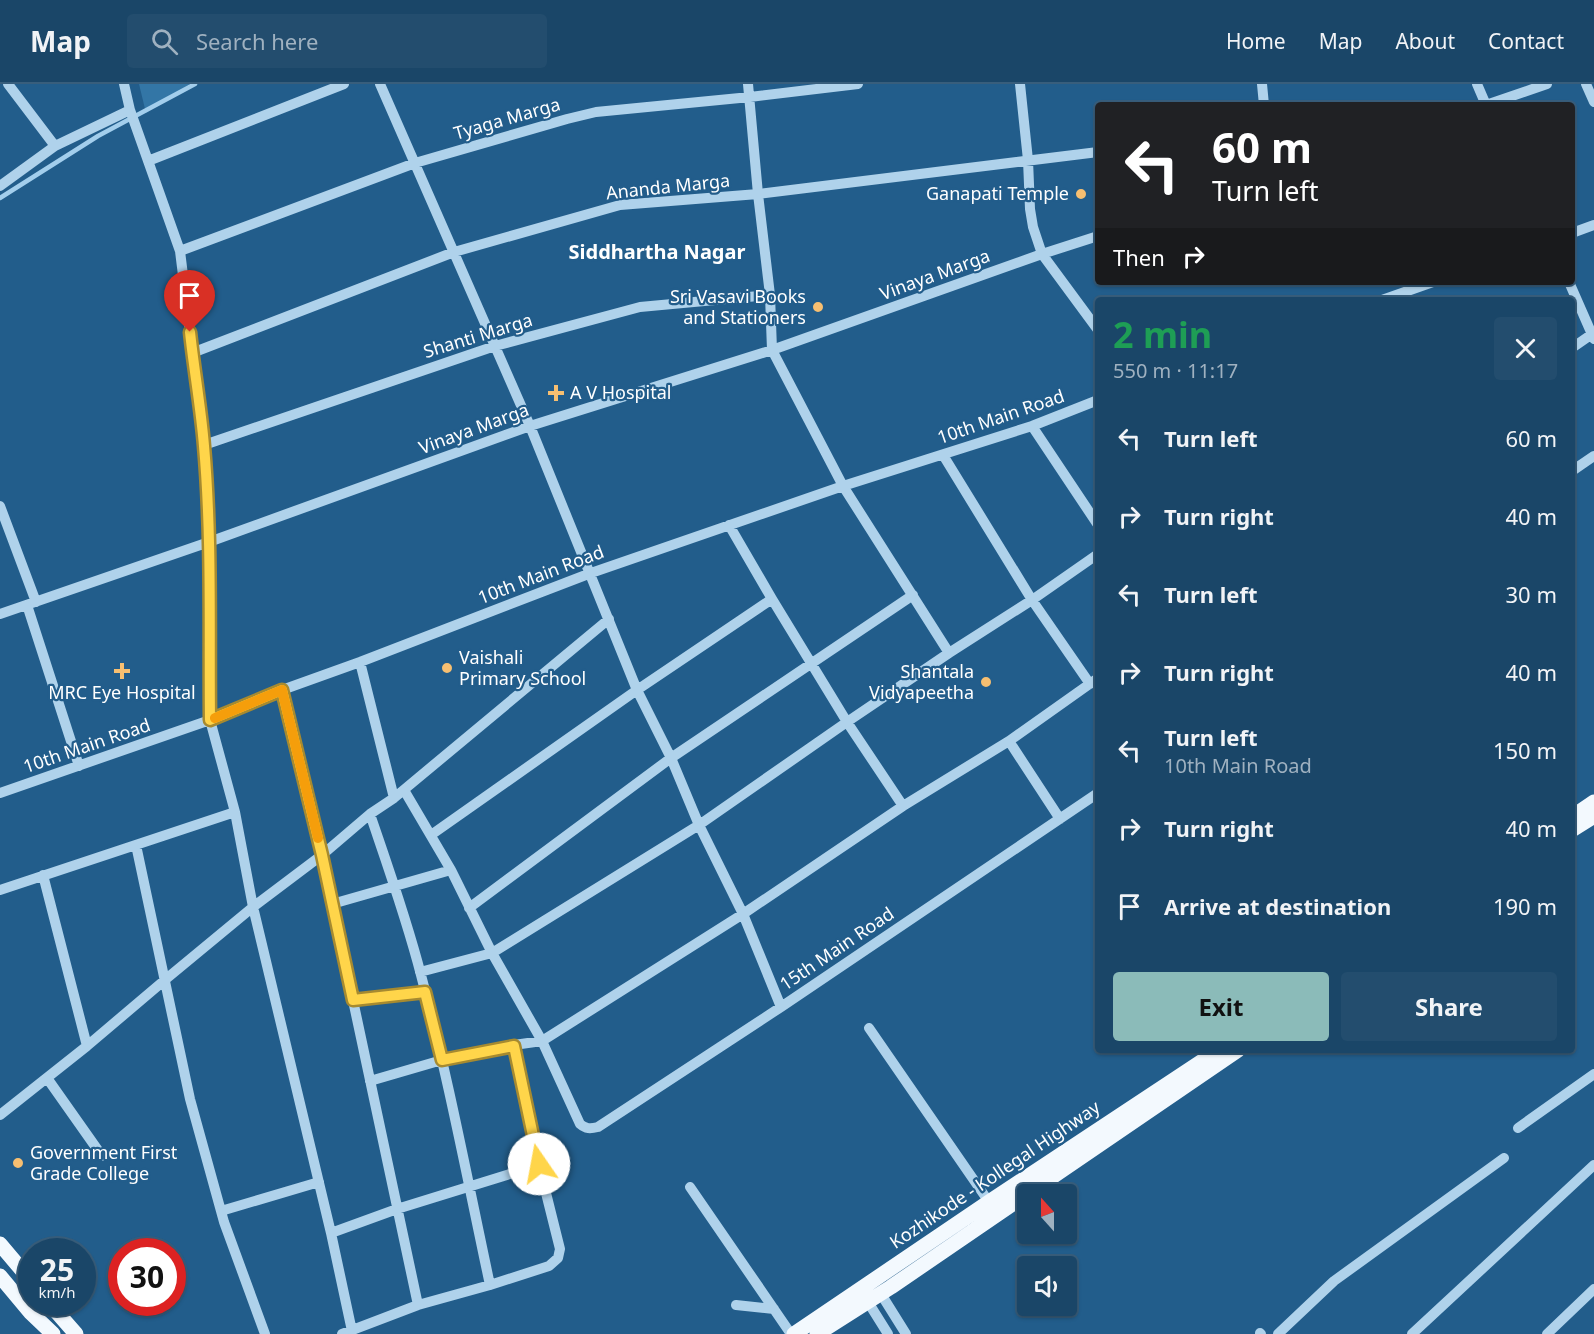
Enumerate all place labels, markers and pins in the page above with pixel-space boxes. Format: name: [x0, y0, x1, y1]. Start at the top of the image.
place label: Ganapati Temple: [926, 181, 1069, 205]
marker: Ganapati Temple: [1074, 187, 1088, 201]
pin: [164, 270, 215, 332]
place label: Sri Vasavi Books and Stationers: [670, 284, 806, 329]
marker: Sri Vasavi Books and Stationers: [811, 300, 825, 314]
place label: A V Hospital: [570, 380, 671, 404]
marker: A V Hospital: [547, 384, 565, 402]
place label: Vaishali Primary School: [459, 645, 586, 690]
place label: Shantala Vidyapeetha: [869, 659, 974, 704]
marker: Vaishali Primary School: [440, 661, 454, 675]
marker: MRC Eye Hospital: [113, 662, 131, 680]
marker: Shantala Vidyapeetha: [979, 675, 993, 689]
place label: MRC Eye Hospital: [48, 680, 196, 704]
place label: Government First Grade College: [30, 1140, 178, 1185]
marker: Government First Grade College: [11, 1156, 25, 1170]

